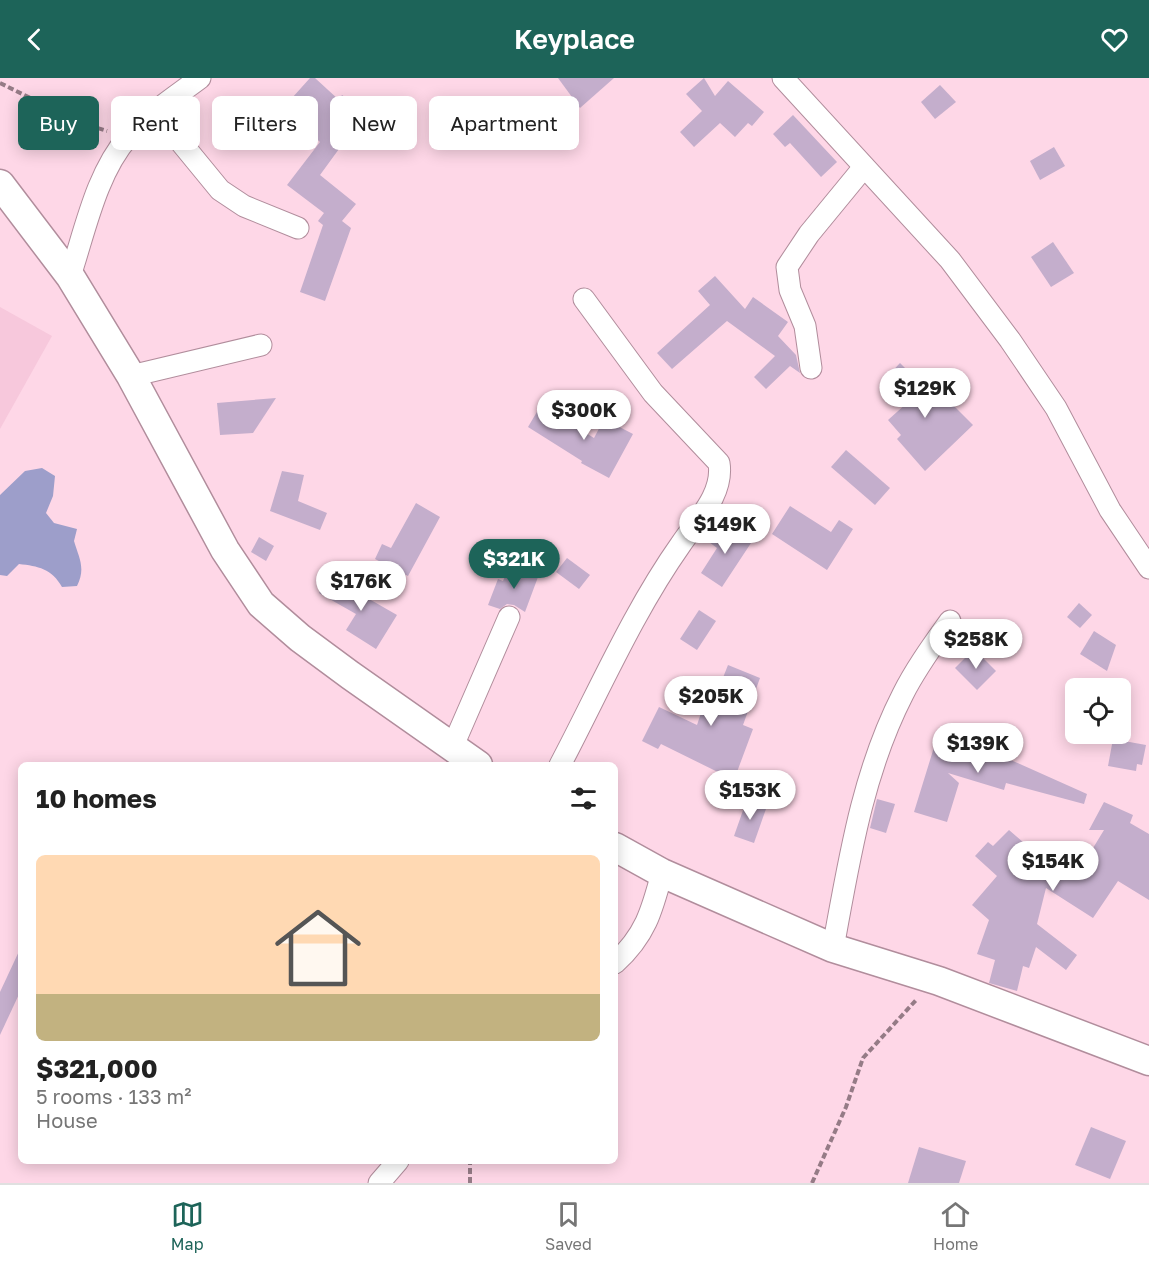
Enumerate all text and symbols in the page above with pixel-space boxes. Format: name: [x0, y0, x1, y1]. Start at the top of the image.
icon: back: [18, 23, 51, 56]
text: Keyplace: [514, 23, 635, 55]
icon: heart: [1098, 23, 1131, 56]
chip: Buy: [18, 96, 99, 150]
chip: Rent: [111, 96, 200, 150]
chip: Filters: [212, 96, 318, 150]
chip: New: [330, 96, 417, 150]
chip: Apartment: [429, 96, 579, 150]
pin: $129K: [883, 368, 967, 419]
text: $129K: [893, 375, 957, 399]
pin: $300K: [542, 390, 626, 441]
text: $300K: [551, 397, 617, 421]
pin: $149K: [683, 504, 767, 555]
text: $149K: [693, 511, 757, 535]
pin: $321K: [472, 539, 556, 590]
text: $321K: [483, 546, 545, 570]
pin: $176K: [319, 561, 403, 612]
text: $176K: [330, 568, 392, 592]
pin: $258K: [934, 619, 1018, 670]
text: $258K: [943, 626, 1009, 650]
pin: $205K: [669, 676, 753, 727]
map controls: [1065, 678, 1131, 744]
button: locate: [1065, 678, 1131, 744]
text: $205K: [678, 683, 744, 707]
pin: $139K: [936, 723, 1020, 774]
text: $139K: [946, 730, 1010, 754]
pin: $153K: [708, 770, 792, 821]
text: $153K: [719, 777, 781, 801]
icon: filters: [567, 782, 600, 815]
text: 10 homes: [36, 783, 157, 814]
pin: $154K: [1011, 841, 1095, 892]
text: $154K: [1022, 848, 1084, 872]
icon: home: [264, 894, 372, 1002]
text: $321,000: [36, 1053, 158, 1084]
text: 5 rooms · 133 m²: [36, 1084, 192, 1108]
text: House: [36, 1108, 98, 1132]
tab: Map: [171, 1198, 204, 1254]
tab: Saved: [545, 1198, 592, 1254]
tab: Home: [933, 1198, 978, 1254]

